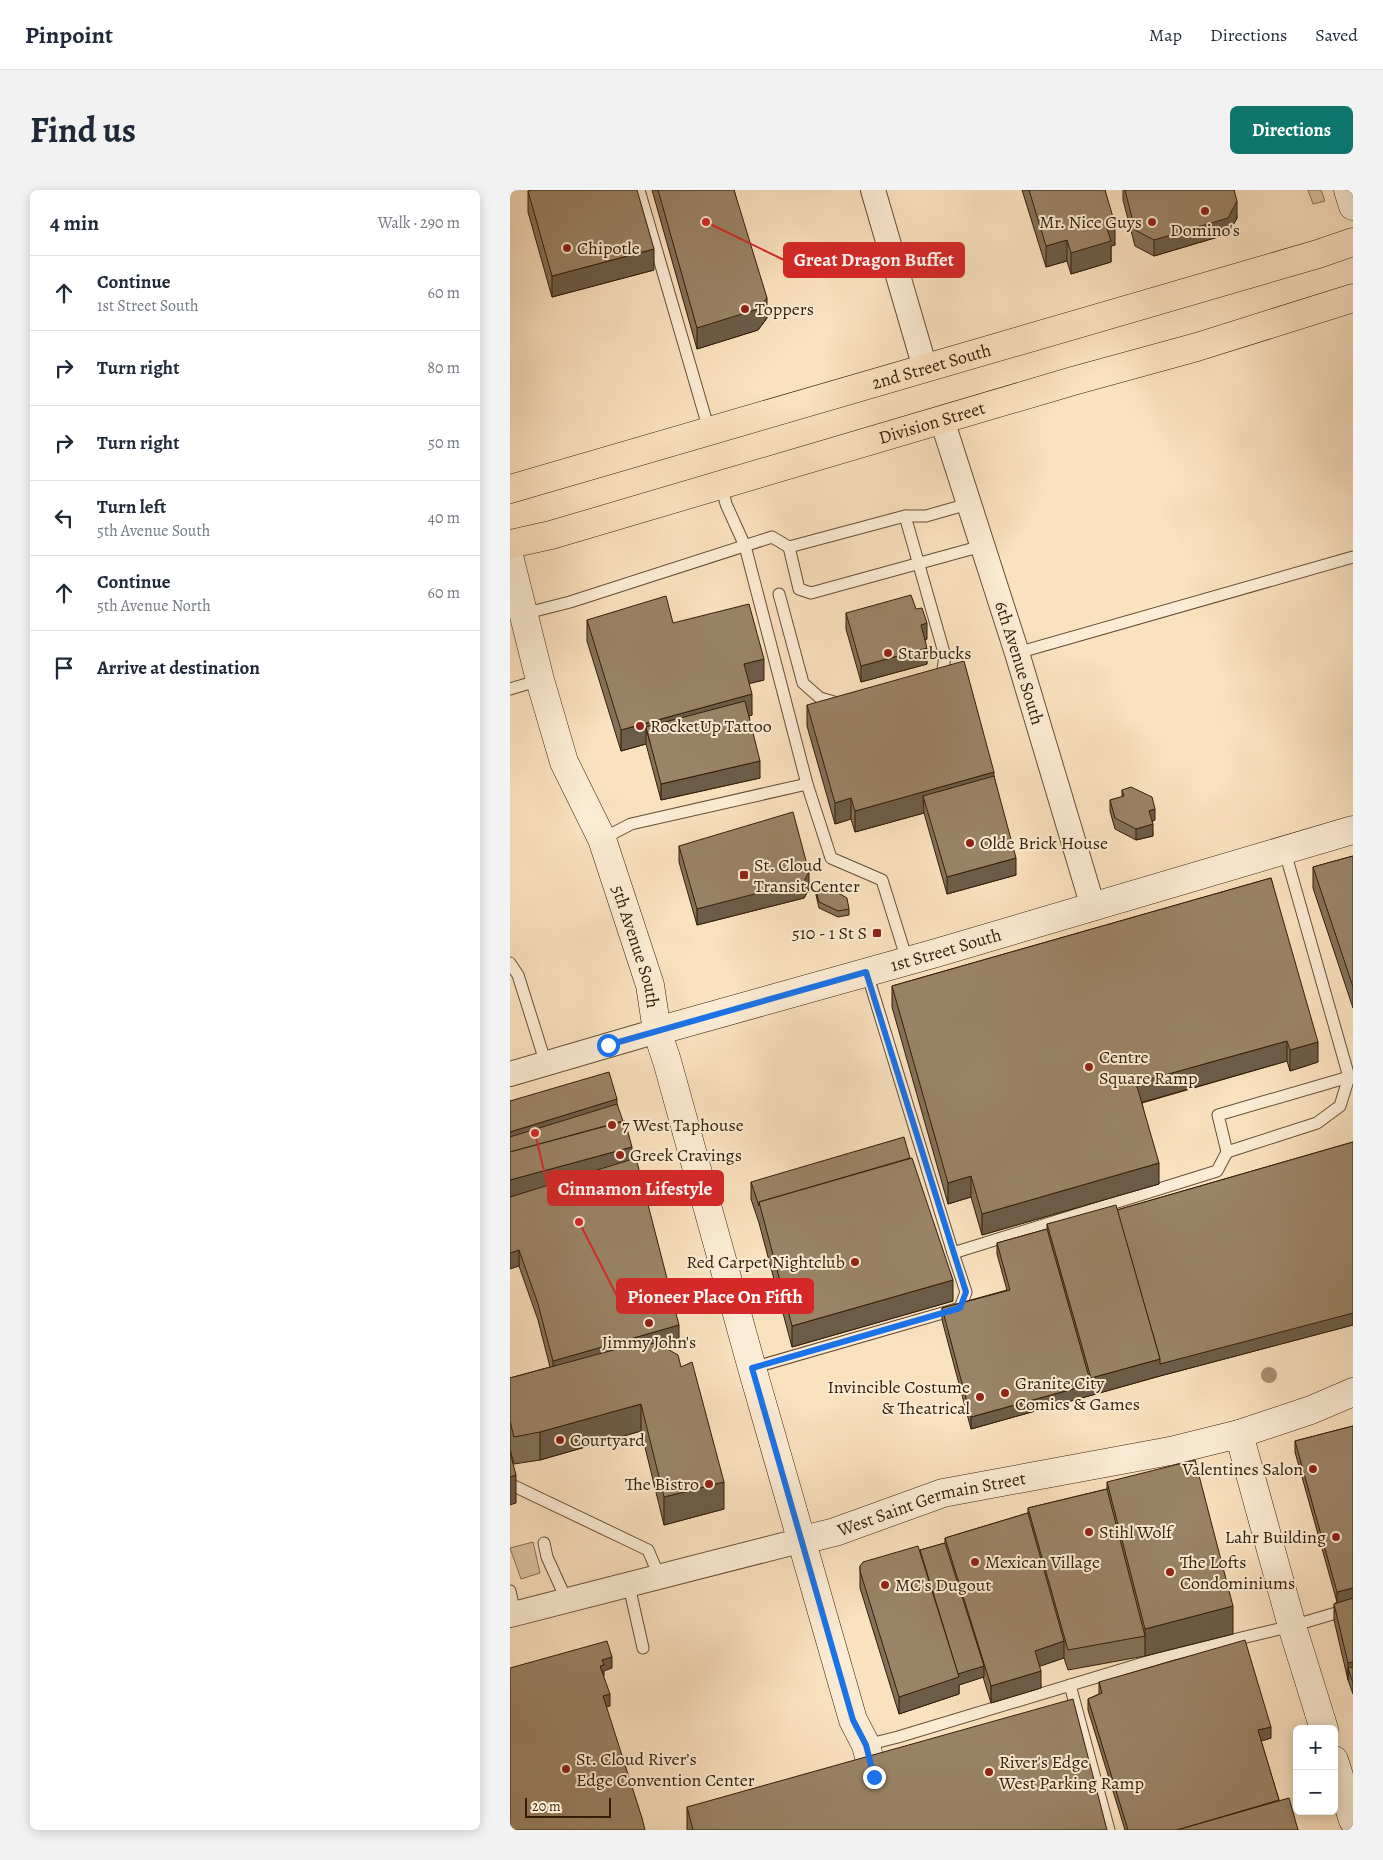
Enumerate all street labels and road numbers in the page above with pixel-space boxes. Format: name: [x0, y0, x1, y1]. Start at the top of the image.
street label: 2nd Street South: [869, 338, 994, 395]
street label: Division Street: [876, 396, 988, 450]
street label: 6th Avenue South: [989, 598, 1050, 728]
street label: 5th Avenue South: [606, 882, 665, 1010]
street label: 1st Street South: [888, 922, 1004, 977]
street label: West Saint Germain Street: [833, 1466, 1028, 1542]

